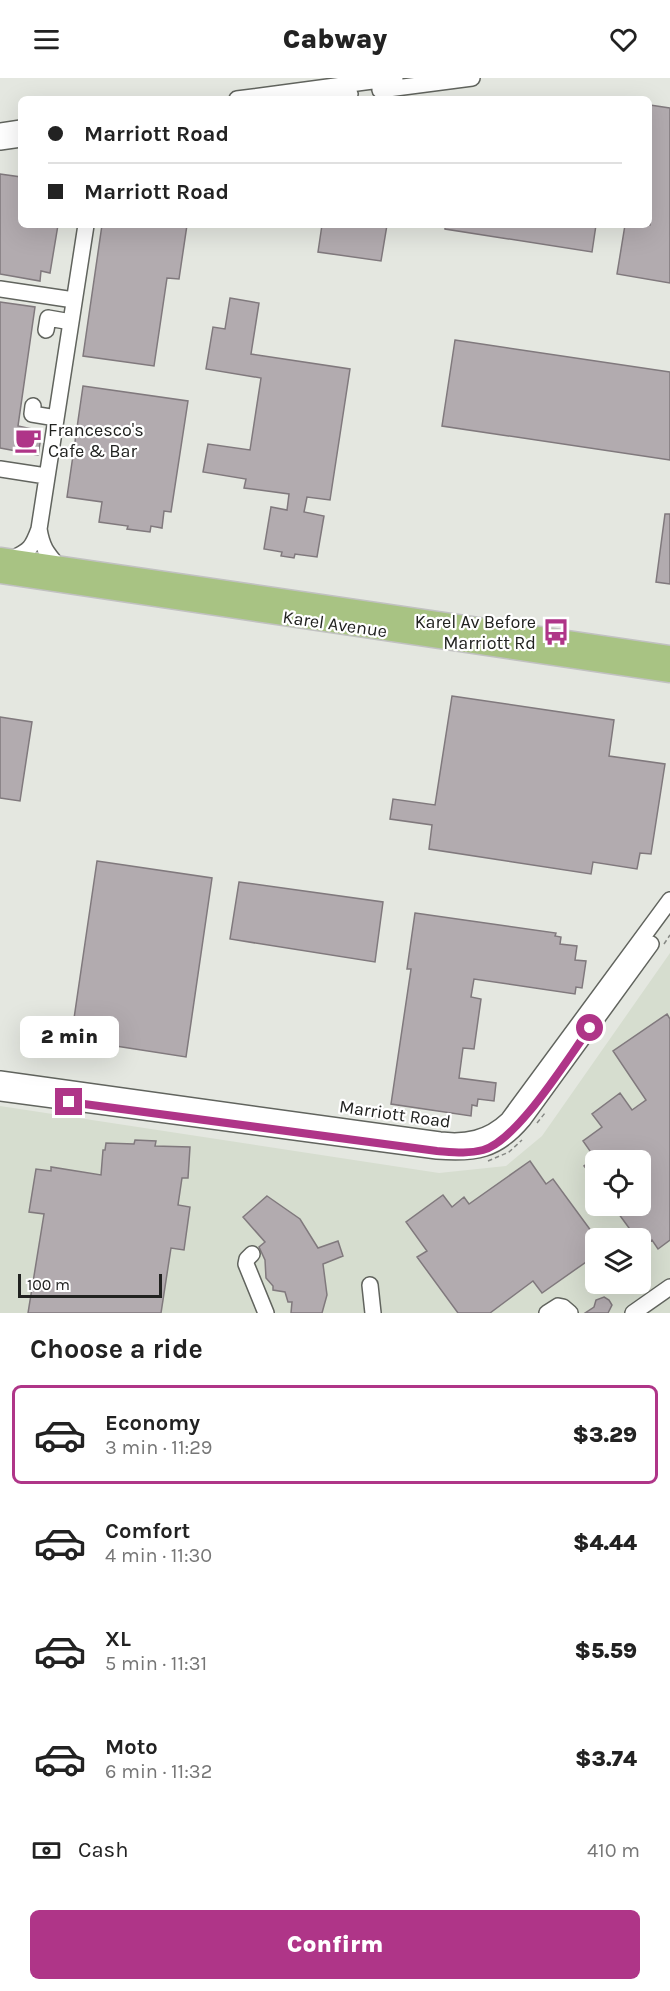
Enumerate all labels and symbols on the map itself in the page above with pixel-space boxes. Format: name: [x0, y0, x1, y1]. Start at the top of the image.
place label: Francesco's Cafe & Bar: [48, 419, 144, 462]
cafe icon: Francesco's Cafe & Bar: [13, 425, 43, 455]
street label: Karel Avenue: [281, 606, 389, 642]
place label: Karel Av Before Marriott Rd: [415, 611, 536, 654]
bus stop icon: Karel Av Before Marriott Rd: [541, 617, 571, 647]
route start: [576, 1014, 603, 1041]
callout: 2 min: [20, 1015, 118, 1057]
route end: [55, 1088, 82, 1115]
street label: Marriott Road: [338, 1095, 452, 1133]
scale bar: [18, 1271, 162, 1298]

